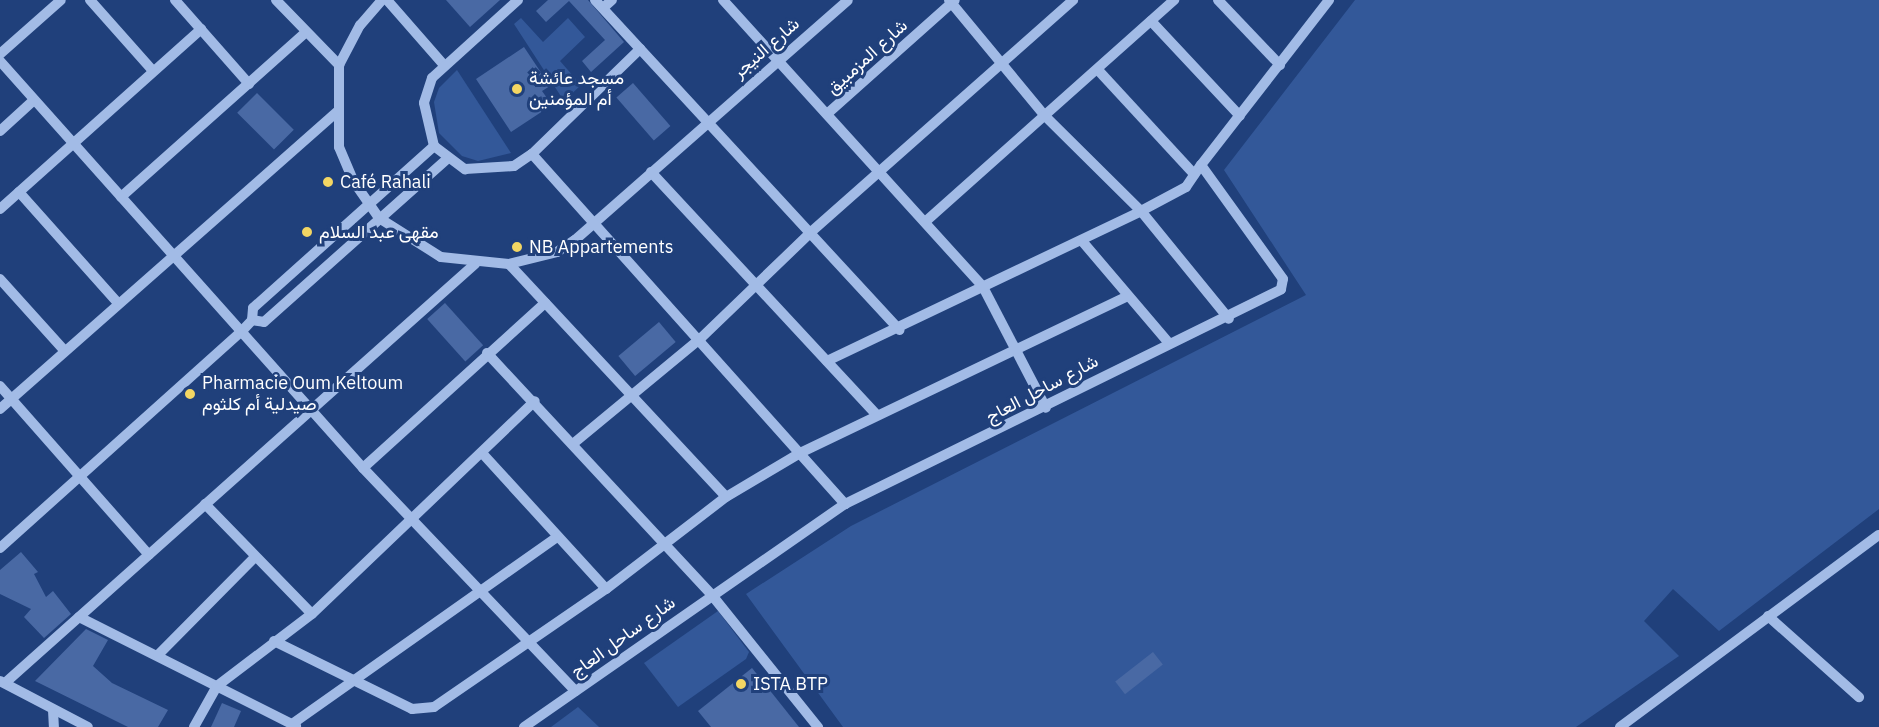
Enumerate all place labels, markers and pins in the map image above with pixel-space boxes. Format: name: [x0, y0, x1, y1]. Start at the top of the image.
place label: مسجد عائشة أم المؤمنين: [529, 68, 624, 110]
marker: مسجد عائشة أم المؤمنين: [510, 82, 524, 96]
place label: Café Rahali: [340, 171, 431, 193]
marker: Café Rahali: [321, 175, 335, 189]
place label: مقهى عبد السلام: [319, 221, 439, 243]
marker: مقهى عبد السلام: [300, 225, 314, 239]
place label: NB Appartements: [529, 236, 673, 258]
marker: NB Appartements: [510, 240, 524, 254]
place label: Pharmacie Oum Keltoum صيدلية أم كلثوم: [202, 373, 403, 416]
marker: Pharmacie Oum Keltoum صيدلية أم كلثوم: [183, 387, 197, 401]
place label: ISTA BTP: [753, 673, 828, 695]
marker: ISTA BTP: [734, 677, 748, 691]

